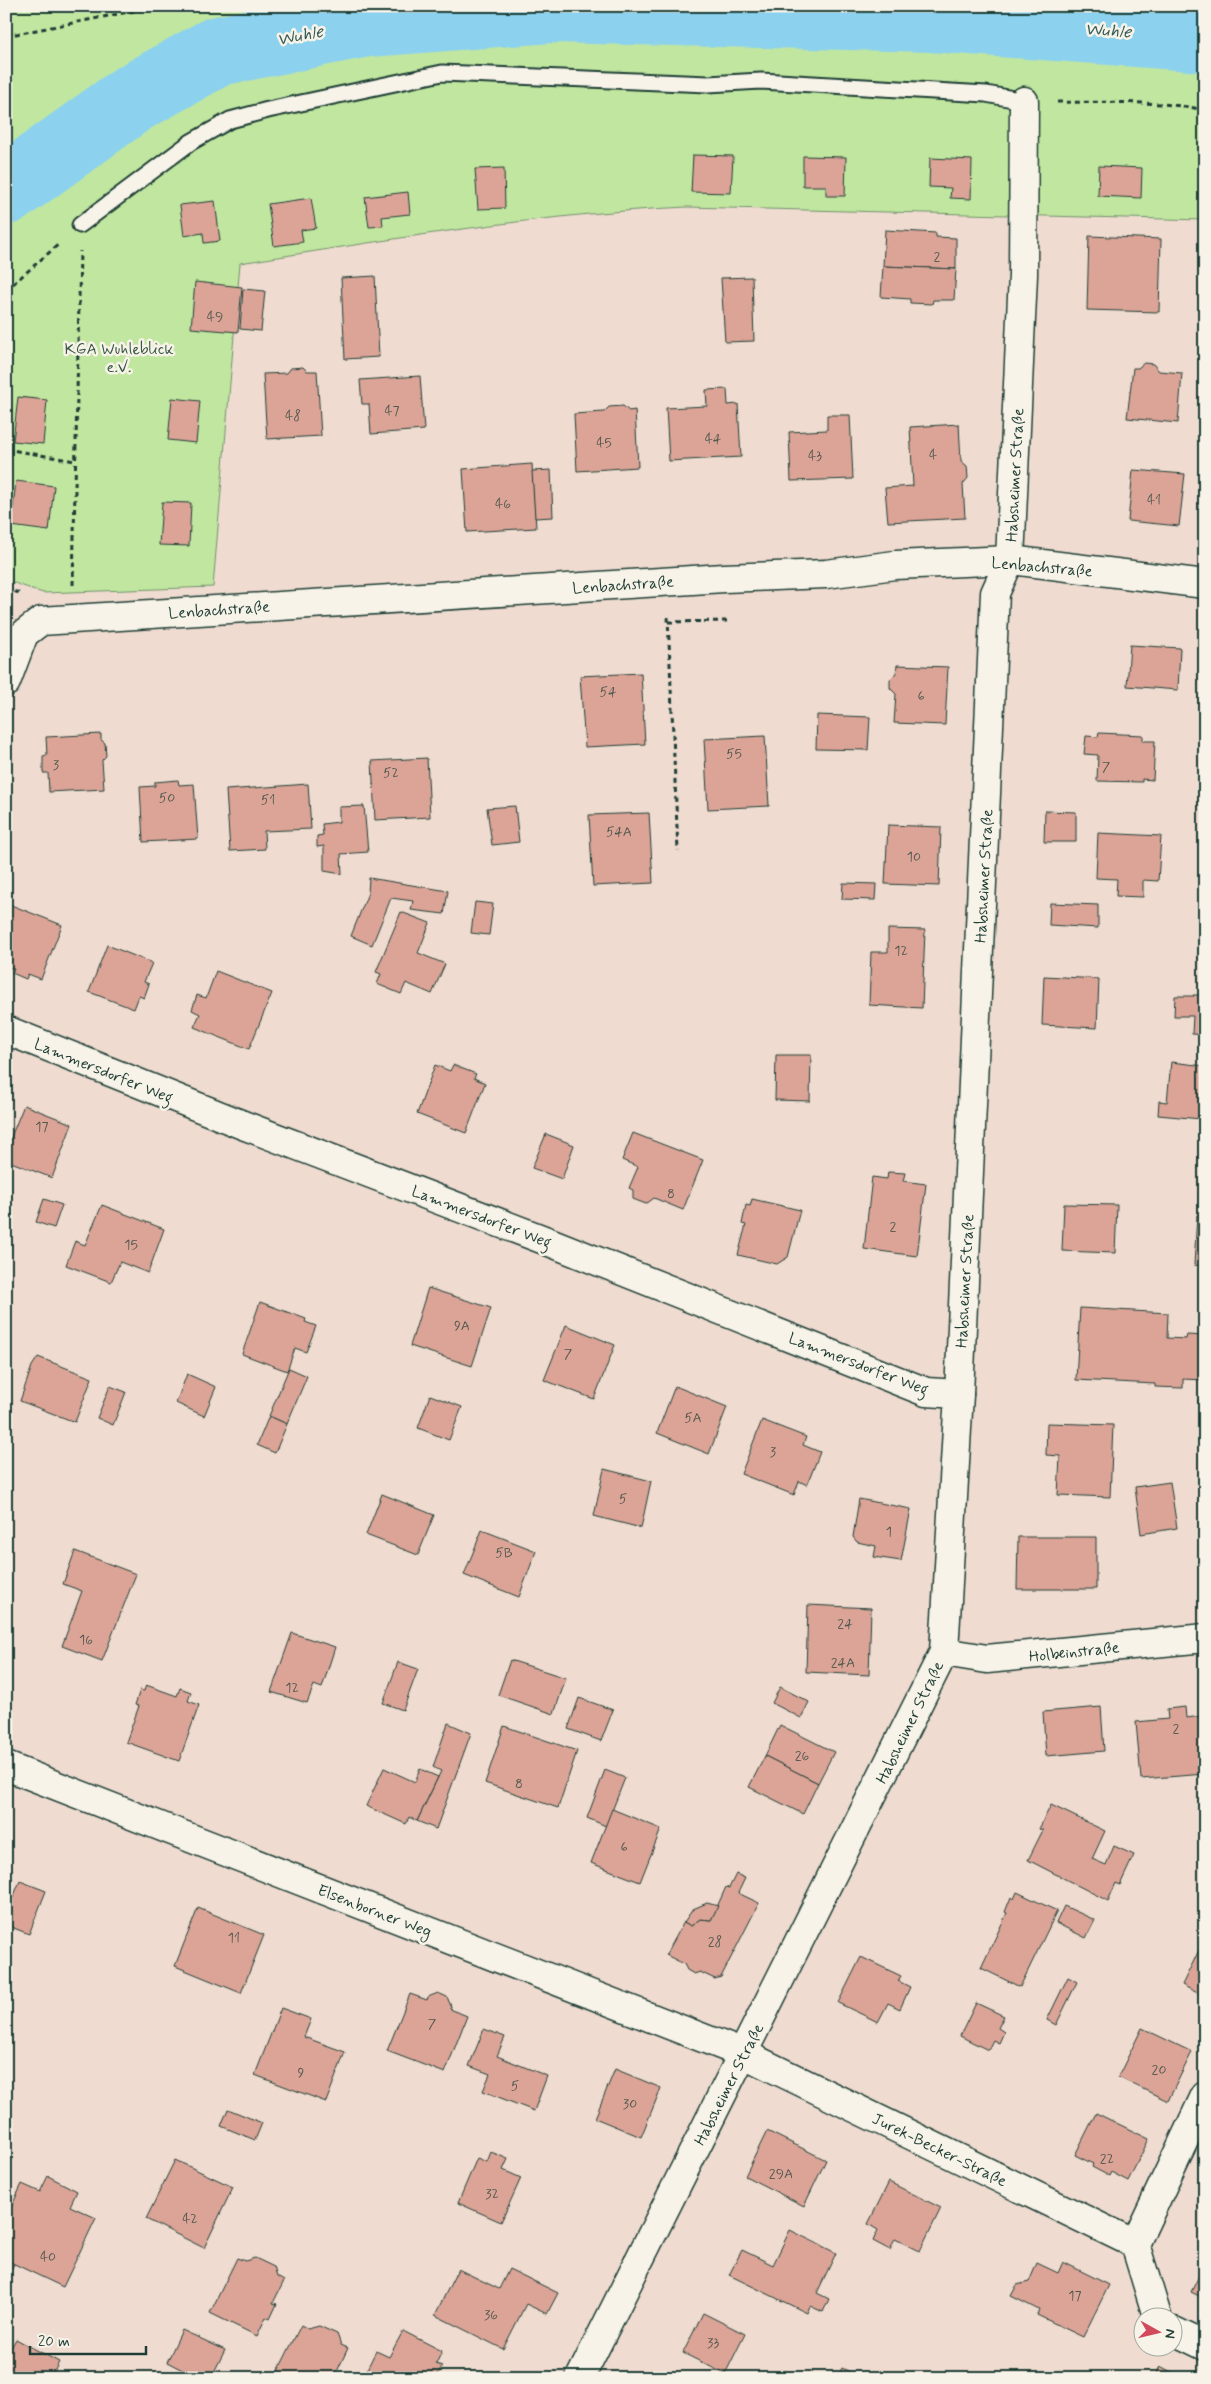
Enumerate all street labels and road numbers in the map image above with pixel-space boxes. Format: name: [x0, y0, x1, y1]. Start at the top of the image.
street label: Habsheimer Straße: [1002, 408, 1029, 543]
street label: Lenbachstraße: [990, 553, 1093, 582]
street label: Lenbachstraße: [572, 571, 675, 600]
street label: Lenbachstraße: [168, 596, 271, 625]
street label: Habsheimer Straße: [971, 809, 998, 944]
street label: Lammersdorfer Weg: [30, 1034, 176, 1110]
street label: Lammersdorfer Weg: [408, 1181, 554, 1255]
street label: Habsheimer Straße: [952, 1214, 979, 1349]
street label: Lammersdorfer Weg: [785, 1328, 931, 1402]
street label: Holbeinstraße: [1028, 1637, 1121, 1668]
street label: Habsheimer Straße: [872, 1658, 949, 1787]
street label: Elsenborner Weg: [314, 1880, 435, 1944]
street label: Habsheimer Straße: [690, 2020, 769, 2149]
street label: Jurek-Becker-Straße: [868, 2109, 1010, 2192]

